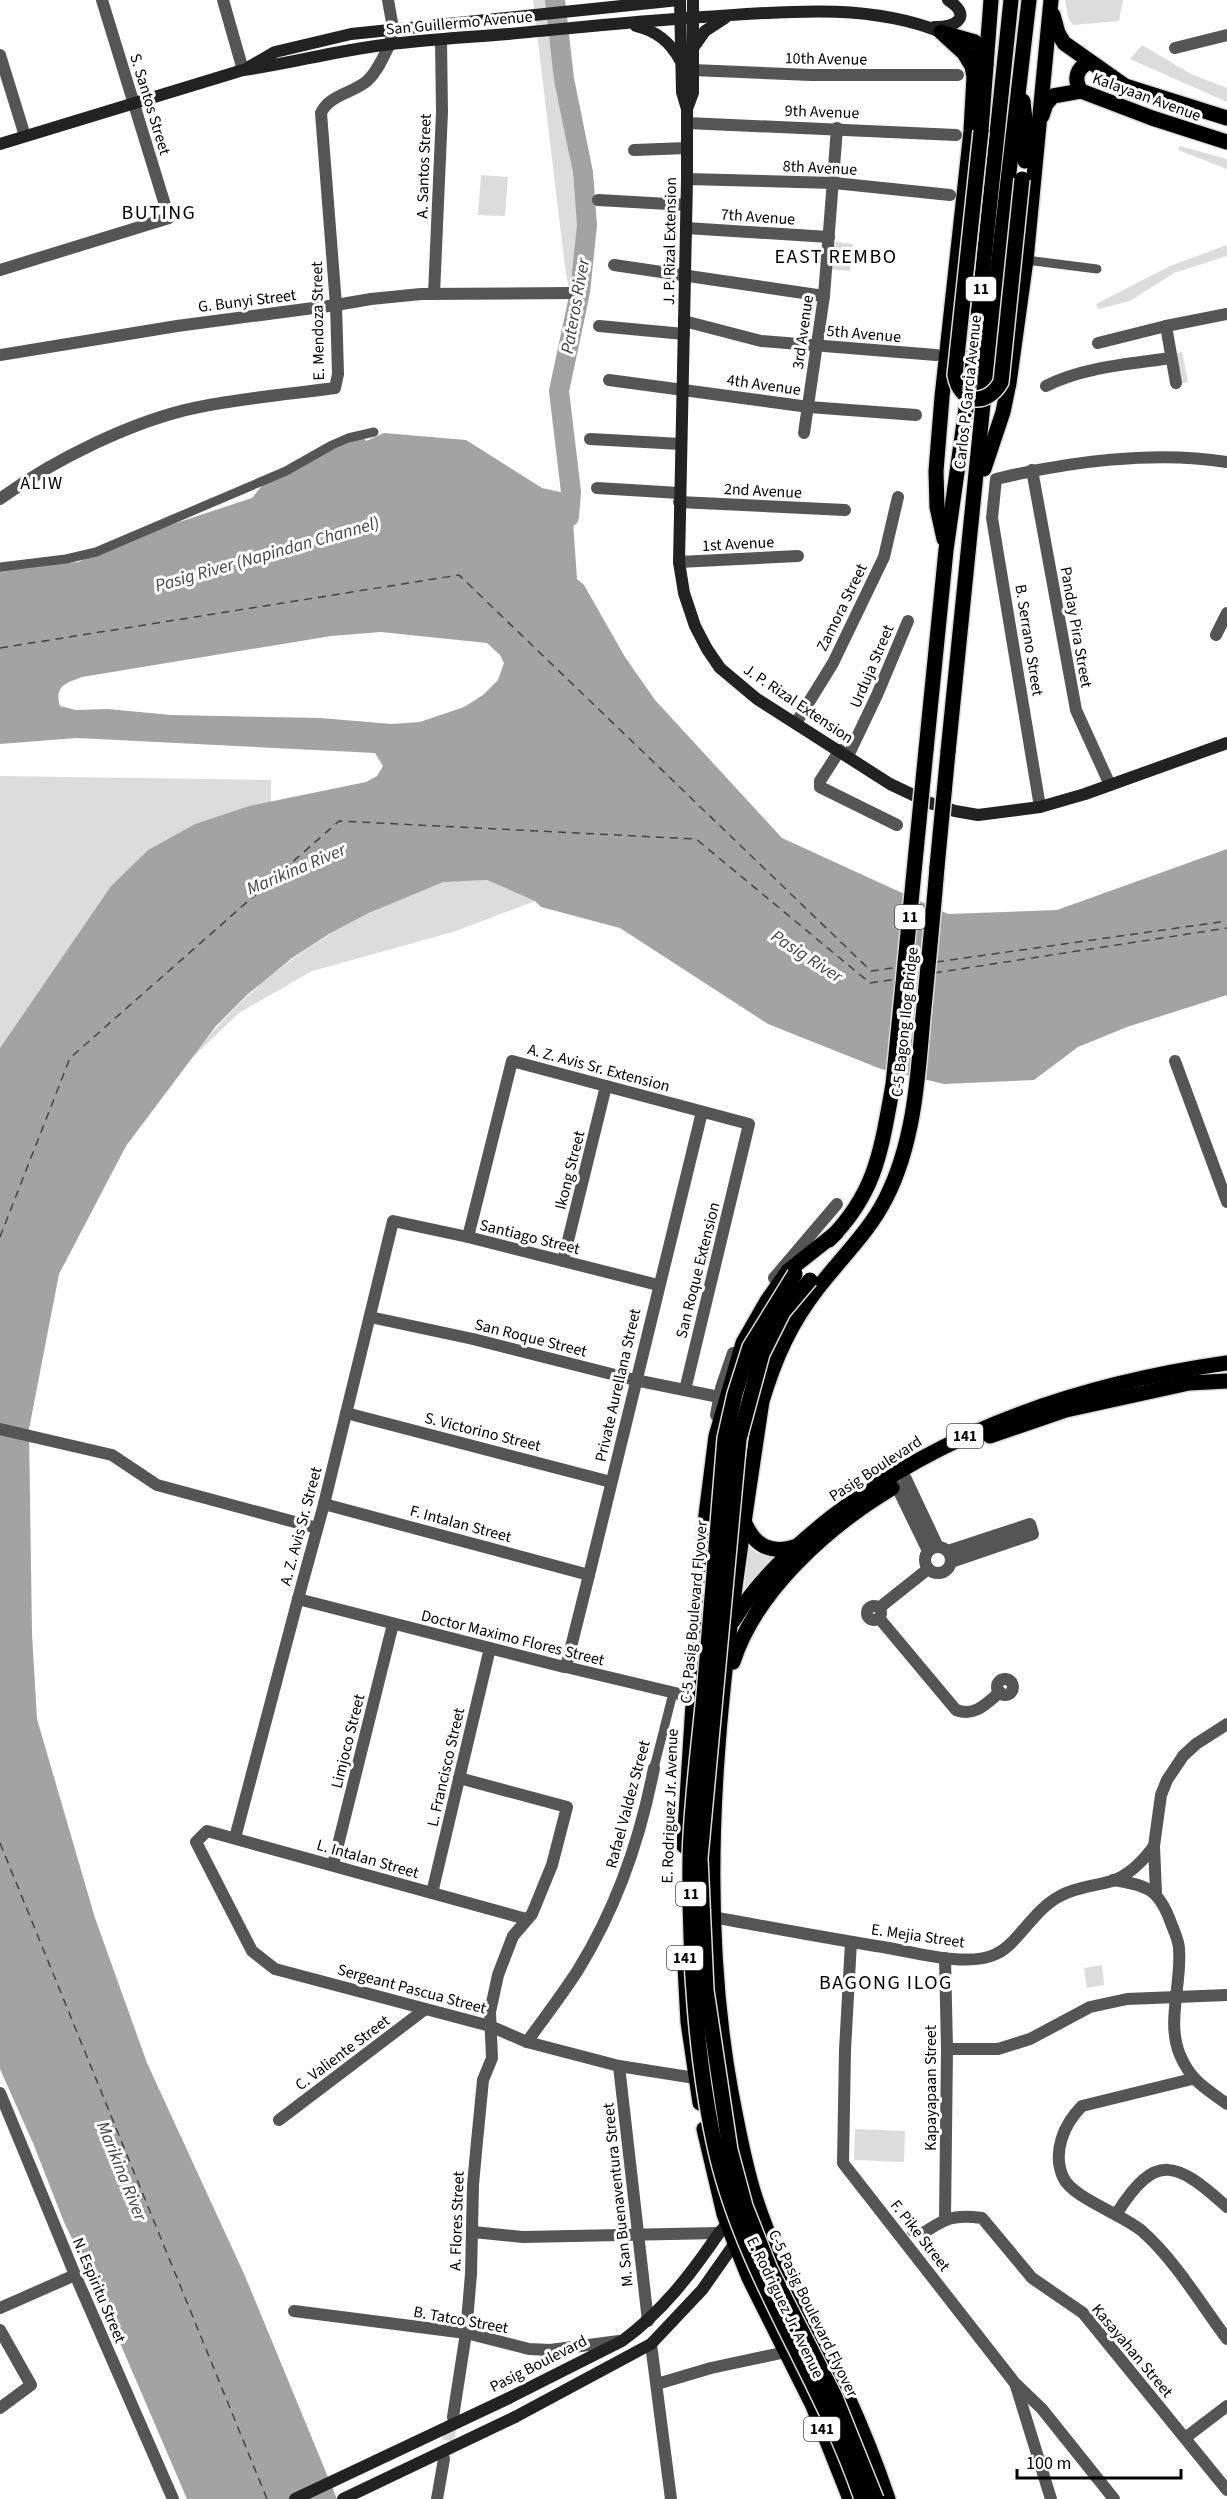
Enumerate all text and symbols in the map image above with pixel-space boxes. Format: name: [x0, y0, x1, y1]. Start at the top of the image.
street label: San Guillermo Avenue: [385, 6, 533, 40]
street label: 10th Avenue: [785, 47, 867, 71]
street label: S. Santos Street: [124, 51, 176, 158]
street label: Kalayaan Avenue: [1089, 67, 1204, 127]
street label: 9th Avenue: [784, 100, 860, 124]
street label: A. Santos Street: [411, 113, 437, 219]
street label: 8th Avenue: [782, 155, 858, 181]
street label: J. P. Rizal Extension: [658, 177, 682, 305]
district label: BUTING: [122, 199, 196, 227]
street label: 7th Avenue: [720, 203, 796, 231]
district label: EAST REMBO: [775, 243, 897, 271]
water label: Pateros River: [555, 256, 596, 356]
street label: E. Mendoza Street: [306, 261, 330, 381]
road number: 11: [966, 277, 996, 301]
street label: G. Bunyi Street: [197, 284, 298, 318]
street label: 3rd Avenue: [787, 294, 819, 371]
street label: Carlos P. Garcia Avenue: [949, 314, 987, 470]
street label: 5th Avenue: [826, 320, 902, 348]
street label: 4th Avenue: [725, 369, 802, 401]
district label: ALIW: [20, 471, 64, 496]
street label: 2nd Avenue: [723, 478, 803, 504]
water label: Pasig River (Napindan Channel): [152, 510, 382, 599]
street label: 1st Avenue: [701, 531, 775, 557]
street label: Zamora Street: [811, 559, 873, 655]
street label: Panday Pira Street: [1055, 565, 1098, 690]
street label: B. Serrano Street: [1009, 583, 1049, 698]
street label: Urduja Street: [844, 621, 900, 711]
street label: J. P. Rizal Extension: [739, 659, 858, 749]
water label: Marikina River: [243, 837, 350, 902]
road number: 11: [895, 905, 925, 929]
water label: Pasig River: [766, 924, 848, 989]
street label: C-5 Bagong Ilog Bridge: [886, 946, 924, 1098]
street label: A. Z. Avis Sr. Extension: [525, 1038, 672, 1098]
street label: Ikong Street: [550, 1128, 591, 1212]
street label: San Roque Extension: [670, 1200, 726, 1341]
street label: Santiago Street: [477, 1214, 583, 1260]
street label: Private Aurellana Street: [590, 1306, 646, 1464]
street label: San Roque Street: [472, 1313, 590, 1363]
street label: S. Victorino Street: [422, 1407, 544, 1457]
road number: 141: [947, 1424, 983, 1448]
street label: Pasig Boulevard: [825, 1431, 926, 1507]
street label: A. Z. Avis Sr. Street: [275, 1464, 328, 1588]
street label: F. Intalan Street: [408, 1500, 514, 1548]
street label: C-5 Pasig Boulevard Flyover: [675, 1519, 713, 1705]
street label: Doctor Maximo Flores Street: [419, 1605, 607, 1672]
street label: Limjoco Street: [326, 1691, 370, 1791]
street label: L. Francisco Street: [422, 1705, 470, 1829]
street label: E. Rodriguez Jr. Avenue: [656, 1728, 684, 1884]
street label: Rafael Valdez Street: [600, 1737, 656, 1871]
street label: L. Intalan Street: [314, 1834, 422, 1884]
road number: 11: [676, 1882, 706, 1906]
street label: E. Mejia Street: [870, 1919, 967, 1954]
road number: 141: [667, 1946, 703, 1970]
street label: Sergeant Pascua Street: [335, 1958, 489, 2020]
district label: BAGONG ILOG: [819, 1969, 953, 1997]
street label: C. Valiente Street: [291, 2010, 395, 2096]
street label: Kapayapaan Street: [920, 2024, 942, 2151]
street label: M. San Buenaventura Street: [597, 2101, 639, 2288]
water label: Marikina River: [90, 2118, 153, 2225]
street label: A. Flores Street: [444, 2170, 470, 2271]
street label: F. Pike Street: [885, 2195, 956, 2277]
street label: C-5 Pasig Boulevard Flyover: [763, 2226, 863, 2401]
street label: E. Rodriguez Jr. Avenue: [741, 2233, 829, 2382]
street label: N. Espiritu Street: [67, 2234, 131, 2347]
street label: Kasayahan Street: [1086, 2299, 1178, 2403]
street label: B. Tatco Street: [412, 2301, 511, 2339]
street label: Pasig Boulevard: [486, 2330, 591, 2398]
road number: 141: [804, 2417, 840, 2441]
scale bar: [1017, 2442, 1180, 2480]
text: 100 m: [1026, 2451, 1071, 2476]

